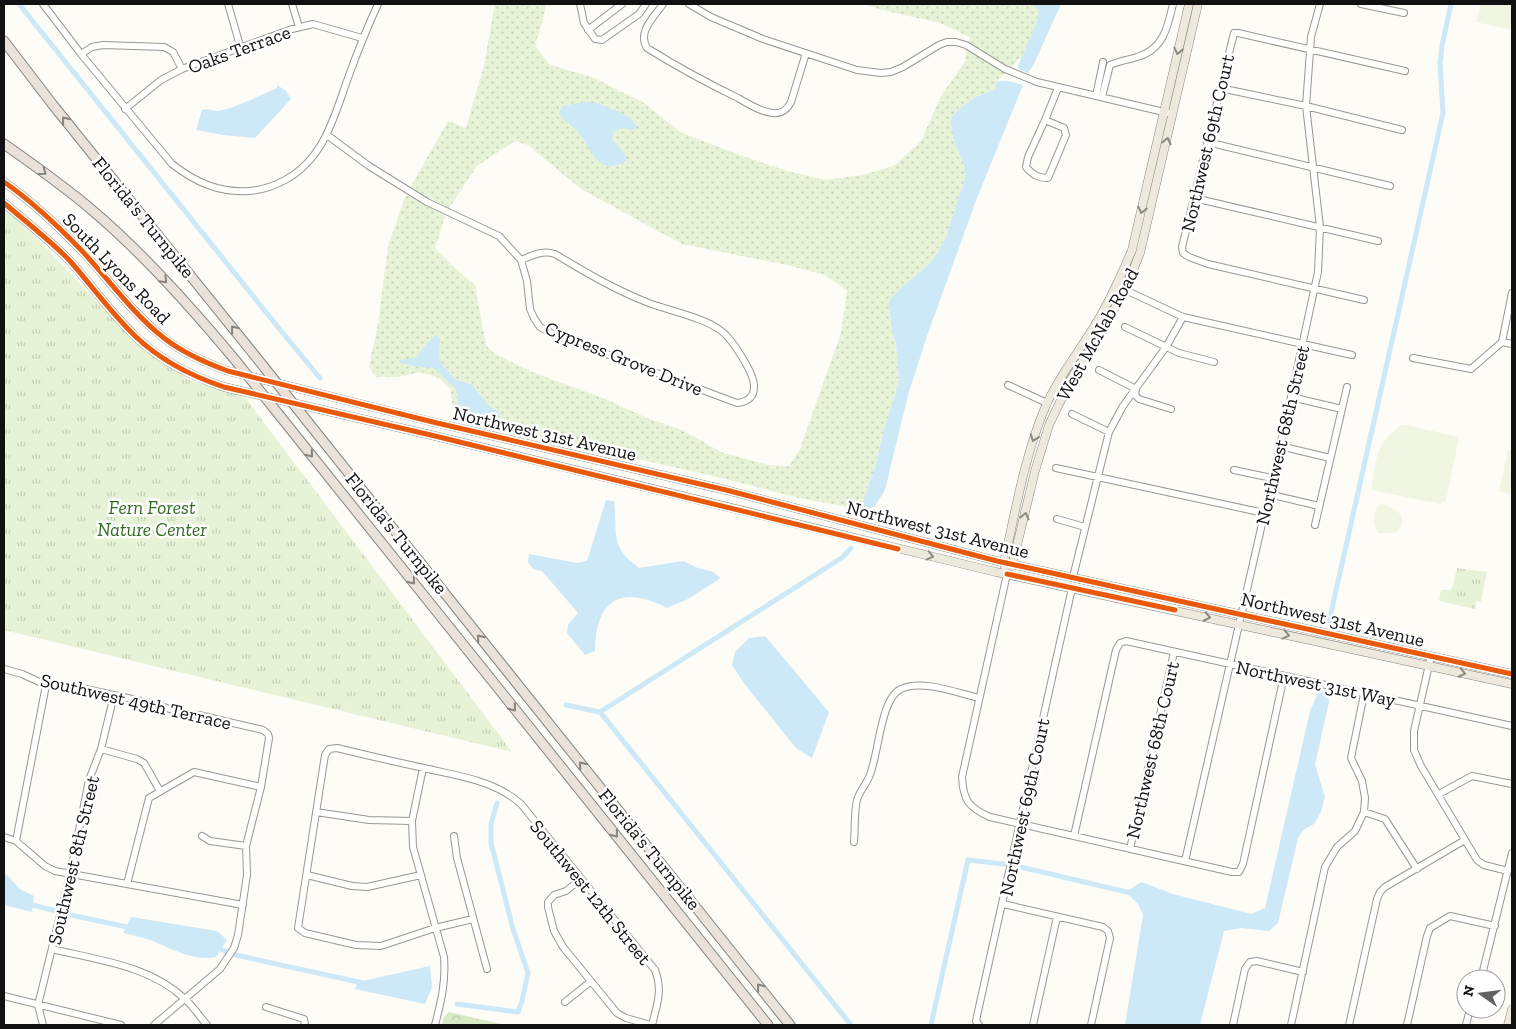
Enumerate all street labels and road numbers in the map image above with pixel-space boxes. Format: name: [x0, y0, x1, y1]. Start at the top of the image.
street label: Oaks Terrace: [185, 20, 294, 79]
street label: Northwest 69th Court: [1176, 52, 1239, 234]
street label: Florida's Turnpike: [88, 152, 200, 283]
street label: South Lyons Road: [58, 208, 176, 329]
street label: West McNab Road: [1051, 263, 1144, 405]
street label: Cypress Grove Drive: [542, 316, 706, 401]
street label: Northwest 68th Street: [1251, 343, 1314, 527]
street label: Northwest 31st Avenue: [451, 401, 639, 466]
street label: Florida's Turnpike: [341, 468, 453, 599]
street label: Northwest 31st Avenue: [844, 496, 1032, 563]
street label: Northwest 31st Avenue: [1239, 587, 1427, 652]
street label: Northwest 31st Way: [1234, 655, 1398, 712]
street label: Northwest 68th Court: [1121, 659, 1184, 841]
street label: Southwest 49th Terrace: [38, 668, 234, 735]
street label: Northwest 69th Court: [994, 716, 1055, 898]
street label: Southwest 8th Street: [43, 773, 104, 947]
street label: Florida's Turnpike: [594, 784, 706, 915]
street label: Southwest 12th Street: [525, 815, 656, 969]

